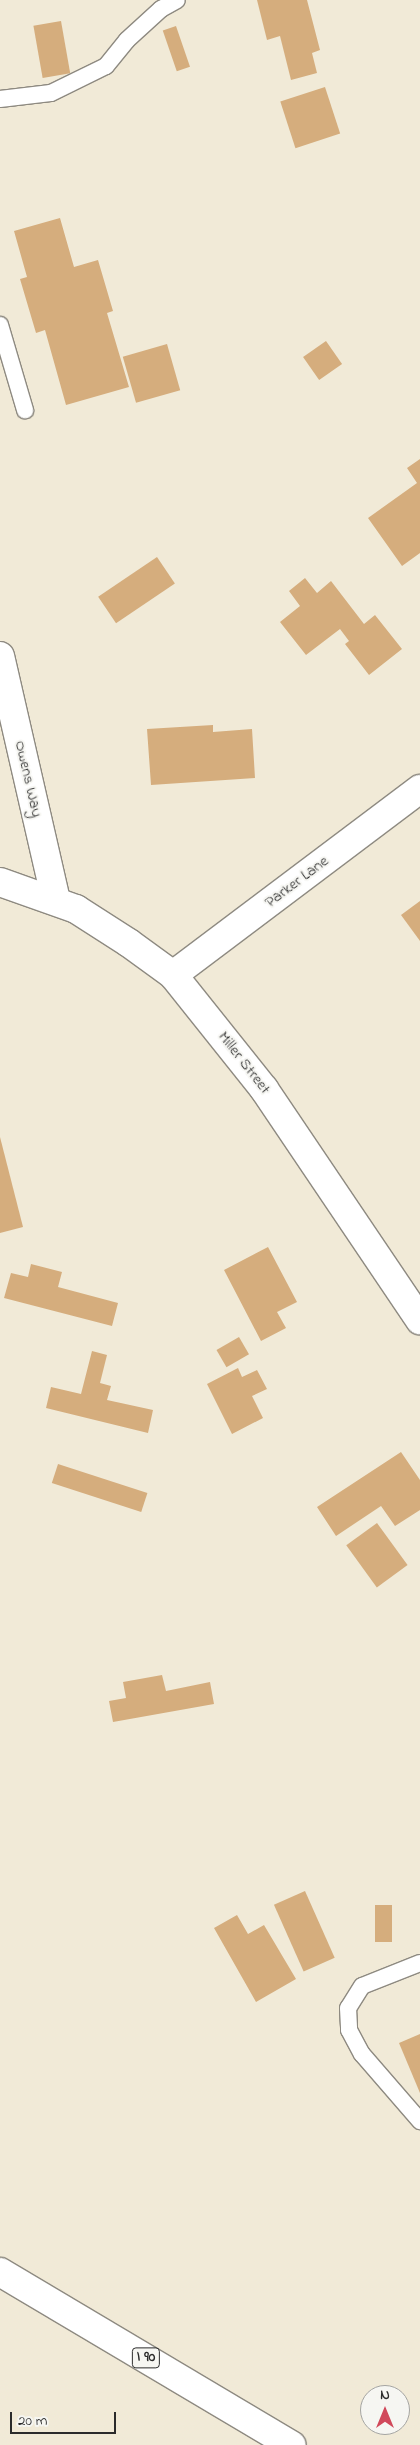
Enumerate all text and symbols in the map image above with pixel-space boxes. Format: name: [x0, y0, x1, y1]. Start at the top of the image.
street label: Owens Way: [10, 739, 46, 819]
street label: Parker Lane: [261, 852, 333, 912]
street label: Miller Street: [214, 1028, 274, 1098]
road number: I 90: [131, 2346, 161, 2370]
north arrow: [360, 2385, 410, 2435]
text: N: [380, 2385, 390, 2406]
scale bar: [12, 2402, 119, 2434]
text: 20 m: [18, 2410, 47, 2432]

